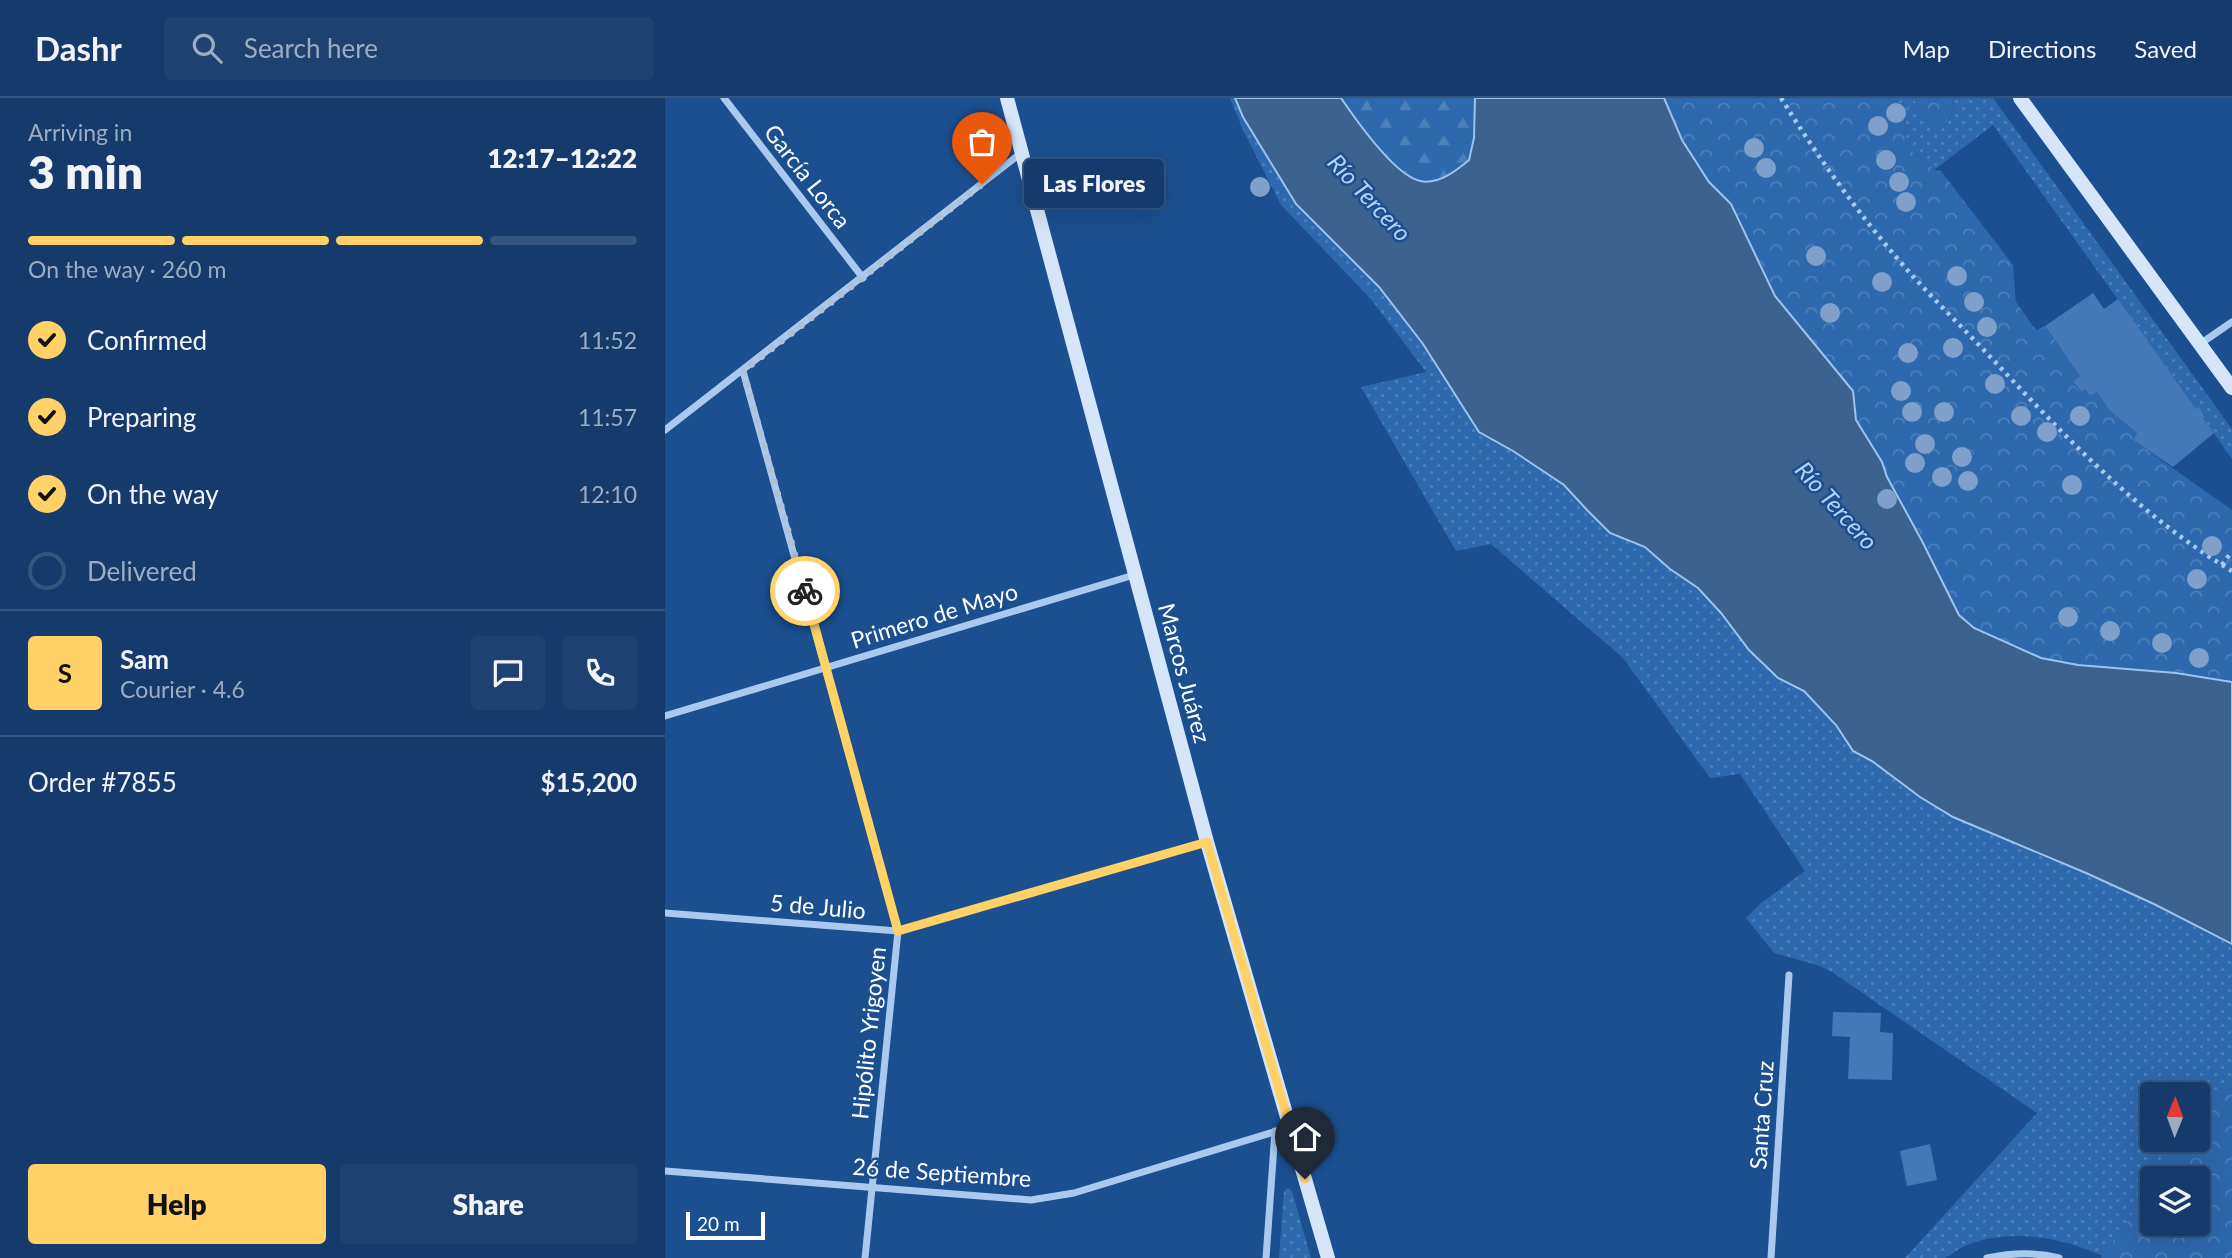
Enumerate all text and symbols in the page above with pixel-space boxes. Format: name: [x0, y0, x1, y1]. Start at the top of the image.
search box: [164, 17, 654, 80]
text: Dashr: [35, 28, 122, 68]
icon: search: [188, 29, 226, 67]
text: Search here: [244, 32, 378, 64]
text: Map: [1903, 34, 1950, 63]
text: Directions: [1988, 34, 2096, 63]
text: Saved: [2134, 34, 2197, 63]
pin: [952, 112, 1012, 184]
text: Arriving in: [28, 118, 132, 146]
street label: García Lorca: [759, 118, 857, 234]
icon: bag: [963, 123, 1001, 161]
text: 12:17–12:22: [487, 142, 637, 174]
text: 3 min: [28, 144, 143, 199]
water label: Río Tercero: [1322, 147, 1418, 247]
callout: Las Flores: [1024, 160, 1164, 208]
text: Las Flores: [1043, 169, 1145, 197]
text: On the way · 260 m: [28, 255, 227, 283]
icon: check: [28, 321, 66, 359]
text: Confirmed: [87, 324, 207, 356]
text: 11:52: [578, 326, 637, 354]
icon: check: [28, 398, 66, 436]
text: Preparing: [87, 401, 196, 433]
text: 11:57: [578, 403, 637, 431]
water label: Río Tercero: [1790, 455, 1884, 555]
icon: check: [28, 475, 66, 513]
text: On the way: [87, 478, 219, 510]
text: 12:10: [578, 480, 637, 508]
text: Delivered: [87, 555, 197, 587]
courier: [770, 556, 840, 626]
icon: bike: [786, 572, 824, 610]
street label: Primero de Mayo: [847, 576, 1021, 654]
street label: Marcos Juárez: [1153, 600, 1217, 746]
button: chat: [471, 636, 545, 710]
button: phone: [563, 636, 637, 710]
text: Sam: [120, 643, 169, 675]
text: S: [58, 657, 72, 689]
text: Courier · 4.6: [120, 675, 245, 703]
text: Order #7855: [28, 766, 177, 798]
text: $15,200: [540, 766, 637, 798]
street label: 5 de Julio: [769, 888, 867, 924]
street label: Hipólito Yrigoyen: [845, 945, 891, 1121]
street label: Santa Cruz: [1743, 1060, 1779, 1170]
north arrow: [2140, 1082, 2210, 1152]
map controls: [2140, 1082, 2210, 1236]
pin: [1275, 1107, 1335, 1179]
icon: home: [1286, 1118, 1324, 1156]
street label: 26 de Septiembre: [852, 1152, 1032, 1192]
button: Help: [28, 1164, 326, 1244]
button: Share: [340, 1164, 637, 1244]
button: layers: [2140, 1166, 2210, 1236]
scale bar: [686, 1209, 765, 1241]
text: 20 m: [697, 1212, 740, 1235]

